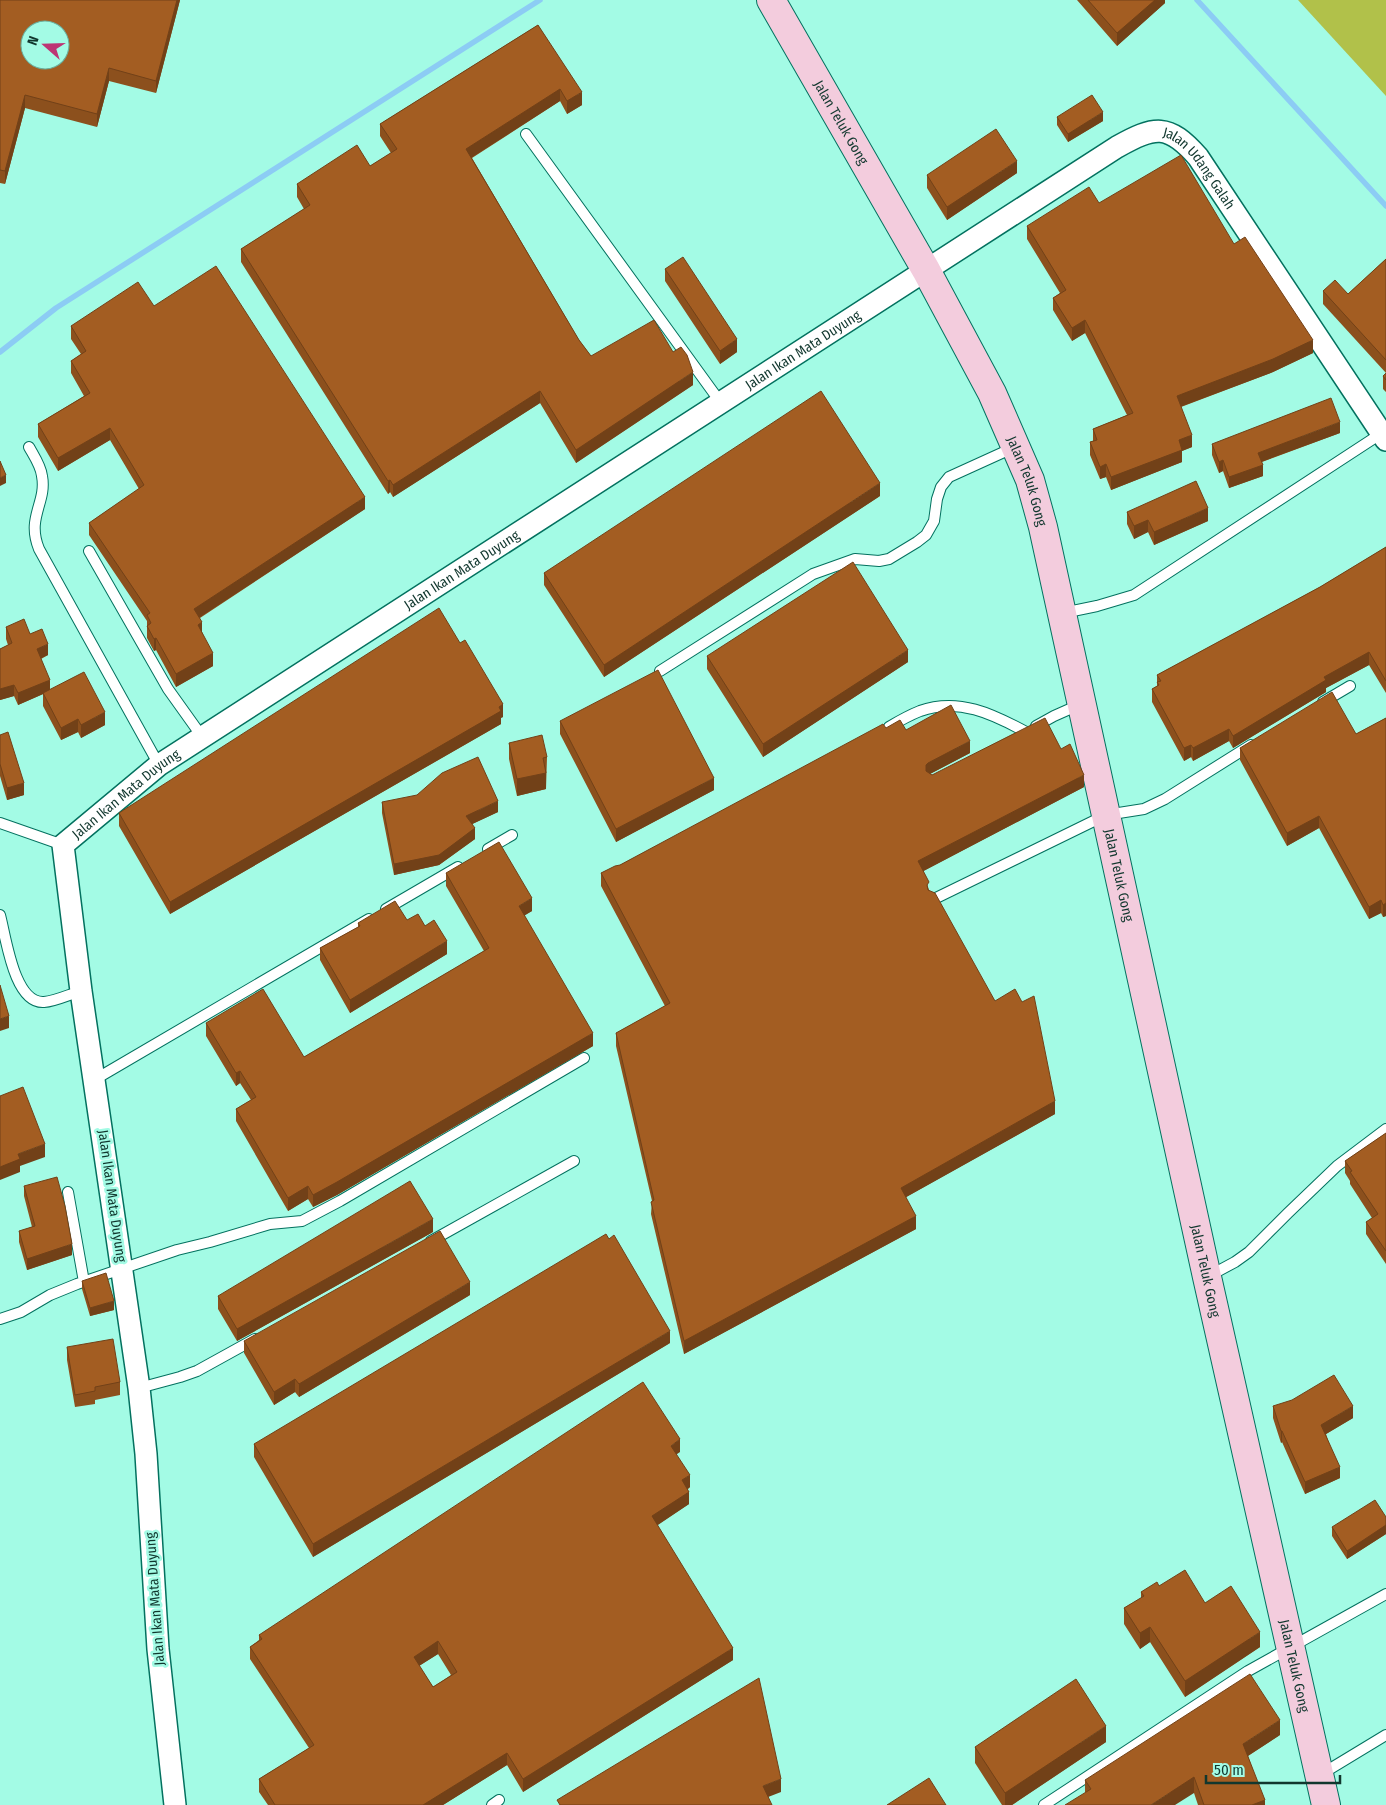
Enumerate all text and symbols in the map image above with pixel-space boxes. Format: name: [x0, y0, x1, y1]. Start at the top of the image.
north arrow: [20, 20, 70, 70]
text: N: [24, 34, 43, 48]
street label: Jalan Teluk Gong: [810, 77, 872, 168]
street label: Jalan Udang Galah: [1161, 123, 1239, 212]
street label: Jalan Ikan Mata Duyung: [742, 306, 864, 393]
street label: Jalan Teluk Gong: [1003, 433, 1051, 528]
street label: Jalan Ikan Mata Duyung: [401, 526, 523, 613]
street label: Jalan Ikan Mata Duyung: [68, 745, 183, 843]
street label: Jalan Teluk Gong: [1101, 827, 1138, 924]
street label: Jalan Ikan Mata Duyung: [94, 1129, 130, 1264]
street label: Jalan Teluk Gong: [1187, 1223, 1224, 1319]
street label: Jalan Ikan Mata Duyung: [142, 1531, 168, 1666]
street label: Jalan Teluk Gong: [1276, 1618, 1313, 1714]
scale bar: [1206, 1752, 1340, 1784]
text: 50 m: [1214, 1761, 1244, 1779]

